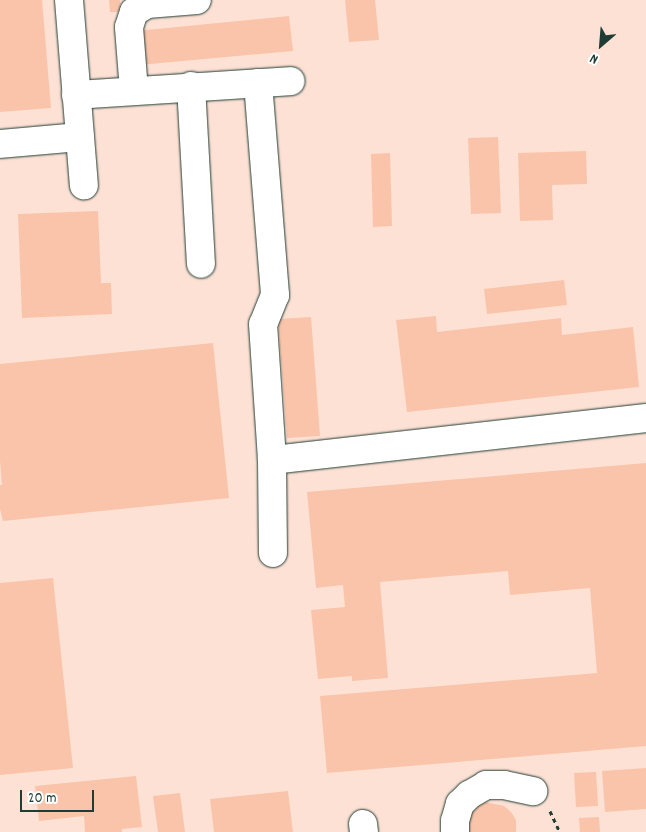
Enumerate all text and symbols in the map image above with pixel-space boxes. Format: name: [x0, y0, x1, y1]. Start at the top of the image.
north arrow: [576, 20, 626, 70]
text: N: [587, 48, 602, 69]
scale bar: [22, 780, 96, 812]
text: 20 m: [28, 788, 56, 810]

